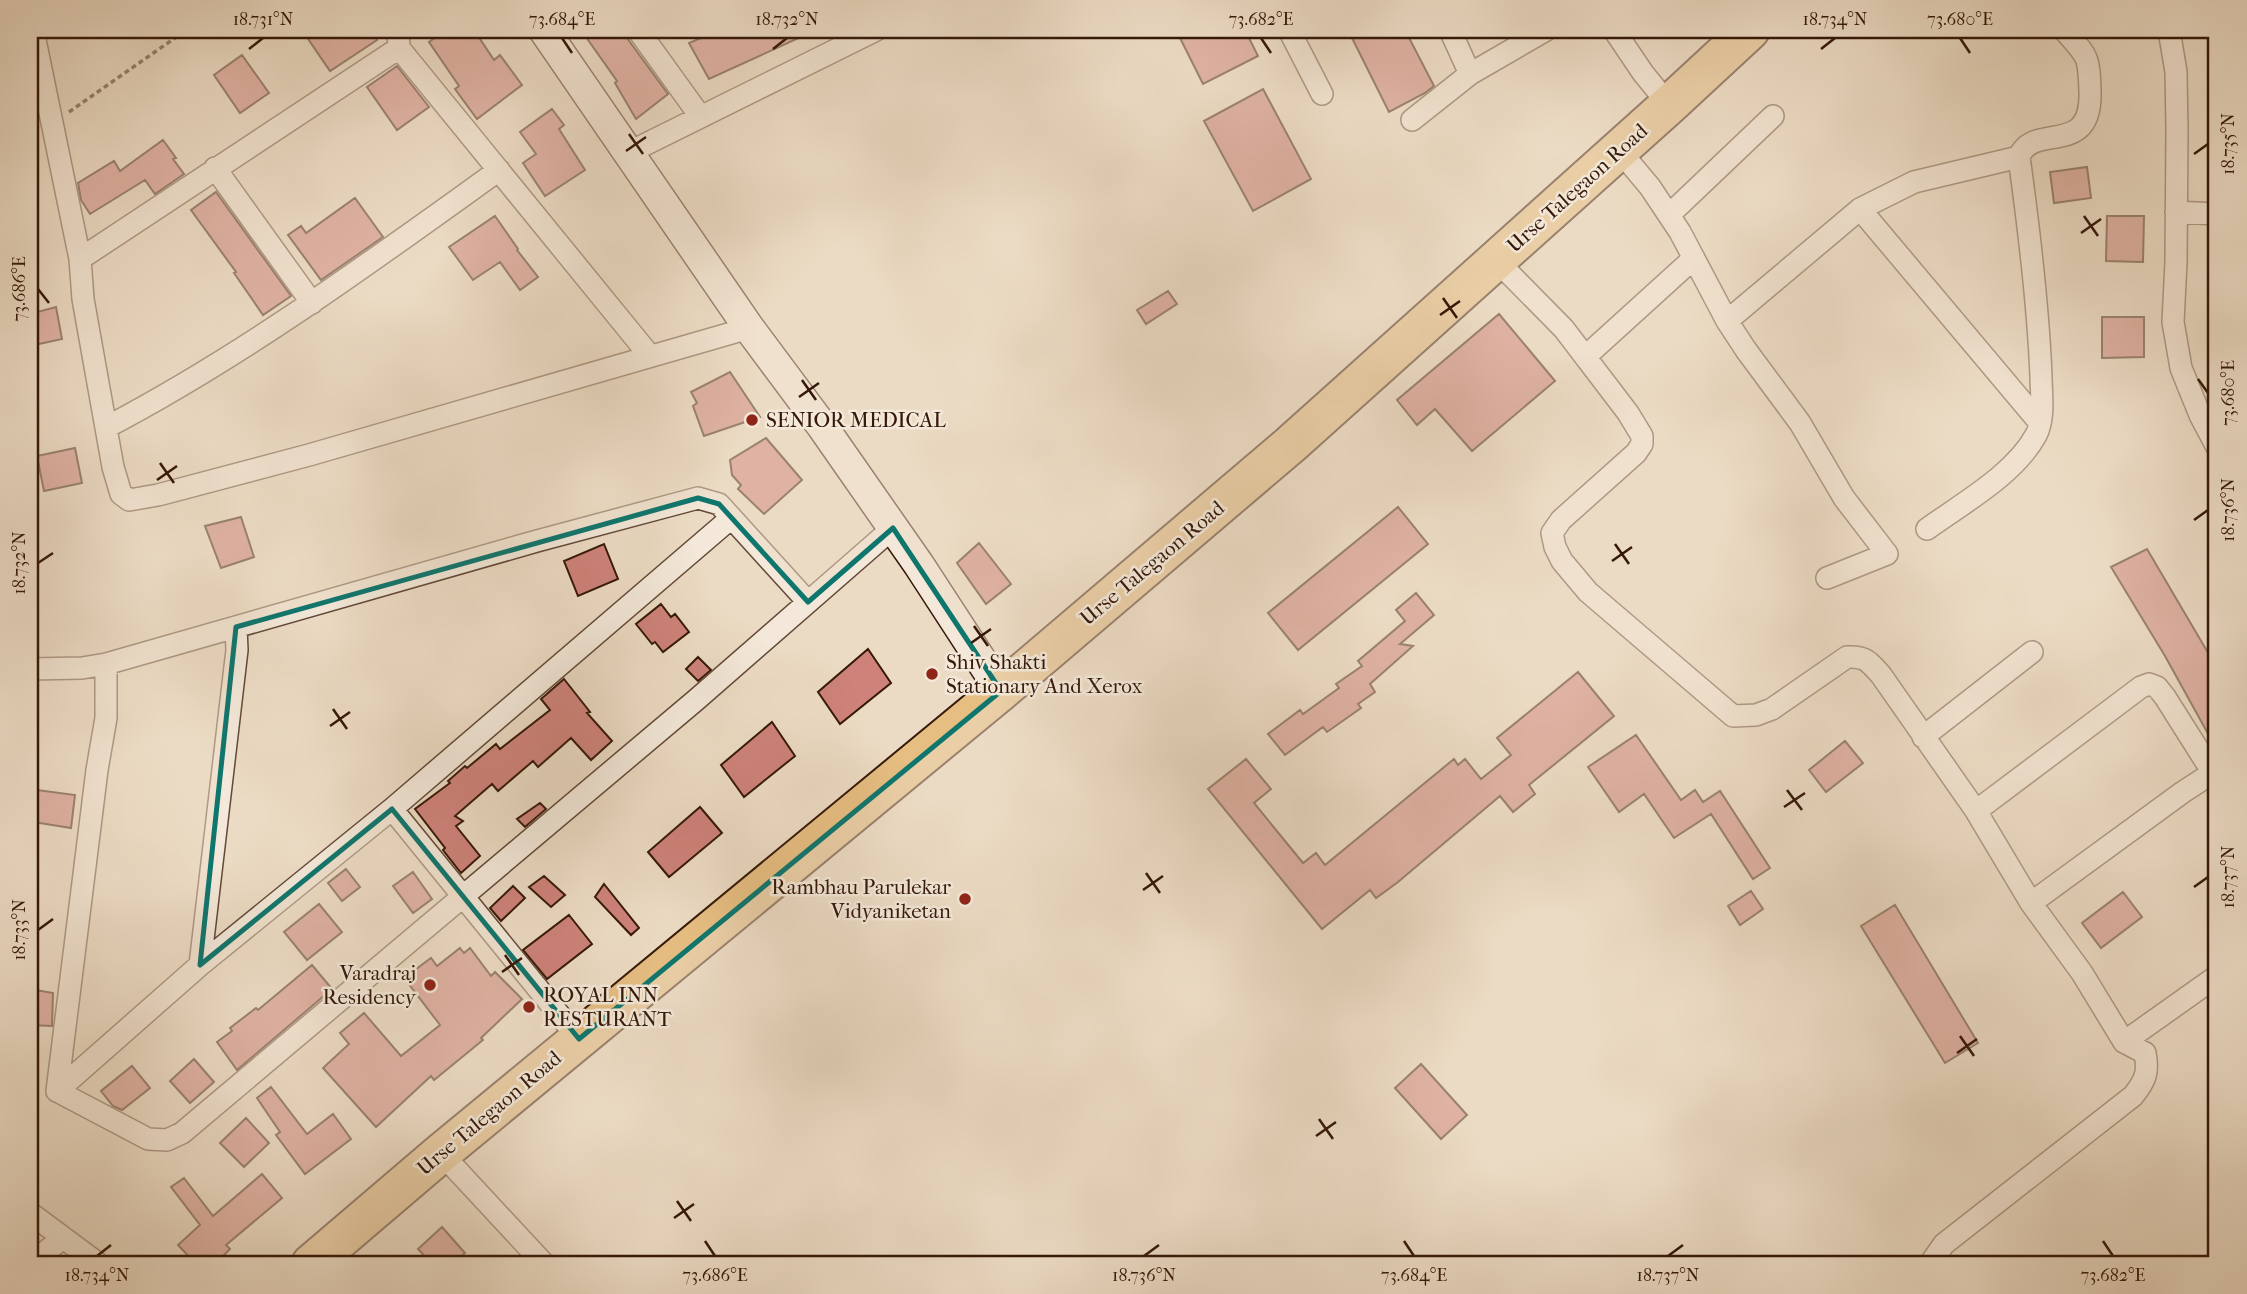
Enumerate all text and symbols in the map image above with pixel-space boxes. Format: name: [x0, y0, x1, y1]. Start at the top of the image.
text: 18.731°N: [233, 9, 294, 30]
text: 73.684°E: [529, 9, 595, 30]
text: 18.732°N: [755, 9, 819, 30]
text: 73.682°E: [1228, 9, 1294, 30]
text: 18.734°N: [1803, 9, 1868, 30]
text: 73.680°E: [1927, 9, 1993, 30]
text: 18.735°N: [2218, 113, 2239, 175]
street label: Urse Talegaon Road: [1502, 118, 1653, 257]
text: 73.686°E: [9, 256, 30, 322]
text: 73.680°E: [2218, 360, 2239, 426]
place label: SENIOR MEDICAL: [766, 408, 946, 432]
marker: SENIOR MEDICAL: [744, 412, 760, 428]
text: 18.736°N: [2218, 478, 2239, 542]
street label: Urse Talegaon Road: [1075, 495, 1229, 630]
text: 18.732°N: [9, 531, 30, 595]
place label: Shiv Shakti Stationary And Xerox: [946, 650, 1143, 698]
marker: Shiv Shakti Stationary And Xerox: [924, 666, 940, 682]
text: 18.737°N: [2218, 845, 2239, 908]
place label: Rambhau Parulekar Vidyaniketan: [771, 875, 951, 923]
marker: Rambhau Parulekar Vidyaniketan: [957, 891, 973, 907]
text: 18.733°N: [9, 899, 30, 961]
place label: Varadraj Residency: [323, 961, 417, 1009]
marker: Varadraj Residency: [422, 977, 438, 993]
place label: ROYAL INN RESTURANT: [543, 983, 672, 1031]
marker: ROYAL INN RESTURANT: [521, 999, 537, 1015]
street label: Urse Talegaon Road: [412, 1045, 566, 1180]
text: 18.734°N: [65, 1265, 130, 1286]
text: 73.686°E: [682, 1265, 748, 1286]
text: 18.736°N: [1112, 1265, 1176, 1286]
text: 73.684°E: [1381, 1265, 1447, 1286]
text: 18.737°N: [1637, 1265, 1700, 1286]
text: 73.682°E: [2080, 1265, 2146, 1286]

